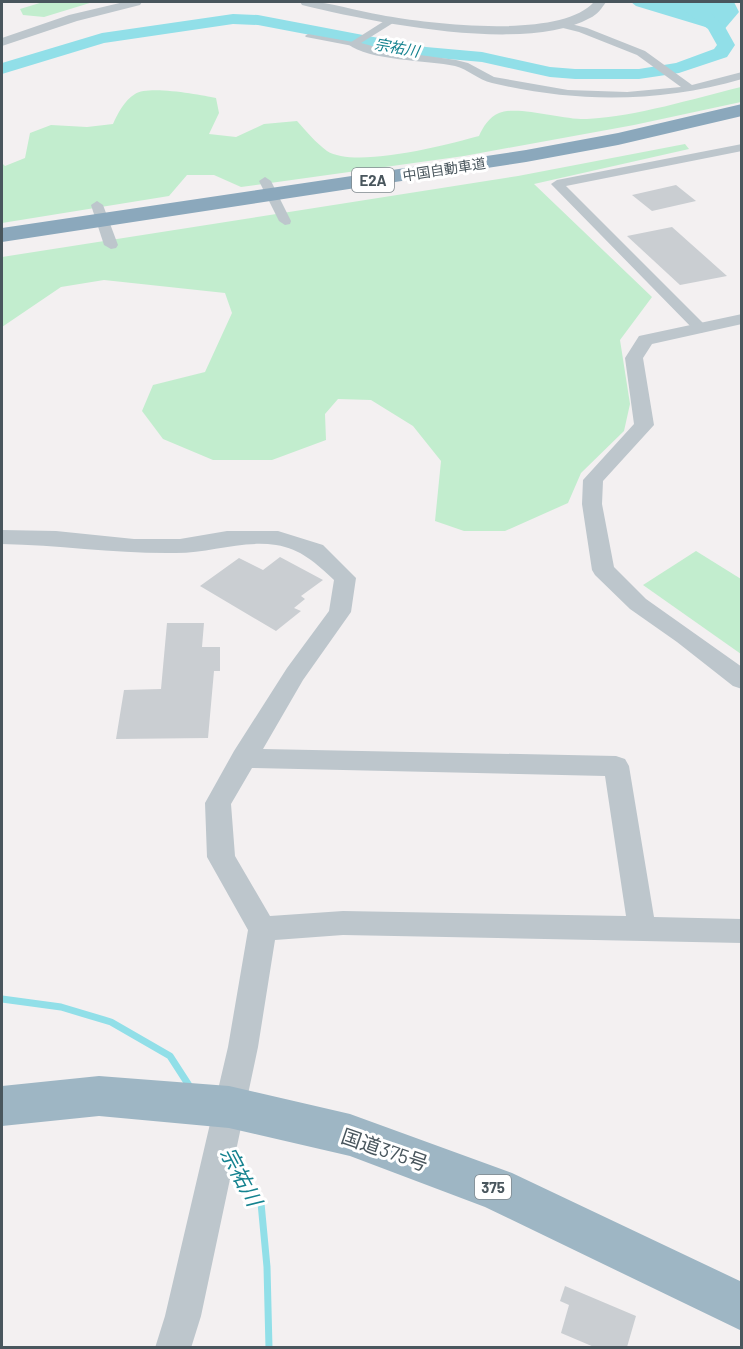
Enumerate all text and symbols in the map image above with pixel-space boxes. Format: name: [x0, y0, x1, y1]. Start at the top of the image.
water label: 宗祐川: [373, 34, 423, 60]
street label: 中国自動車道: [401, 154, 487, 184]
road number: E2A: [352, 168, 394, 192]
street label: 国道375号: [339, 1123, 431, 1175]
water label: 宗祐川: [216, 1142, 269, 1211]
road number: 375: [475, 1175, 511, 1199]

